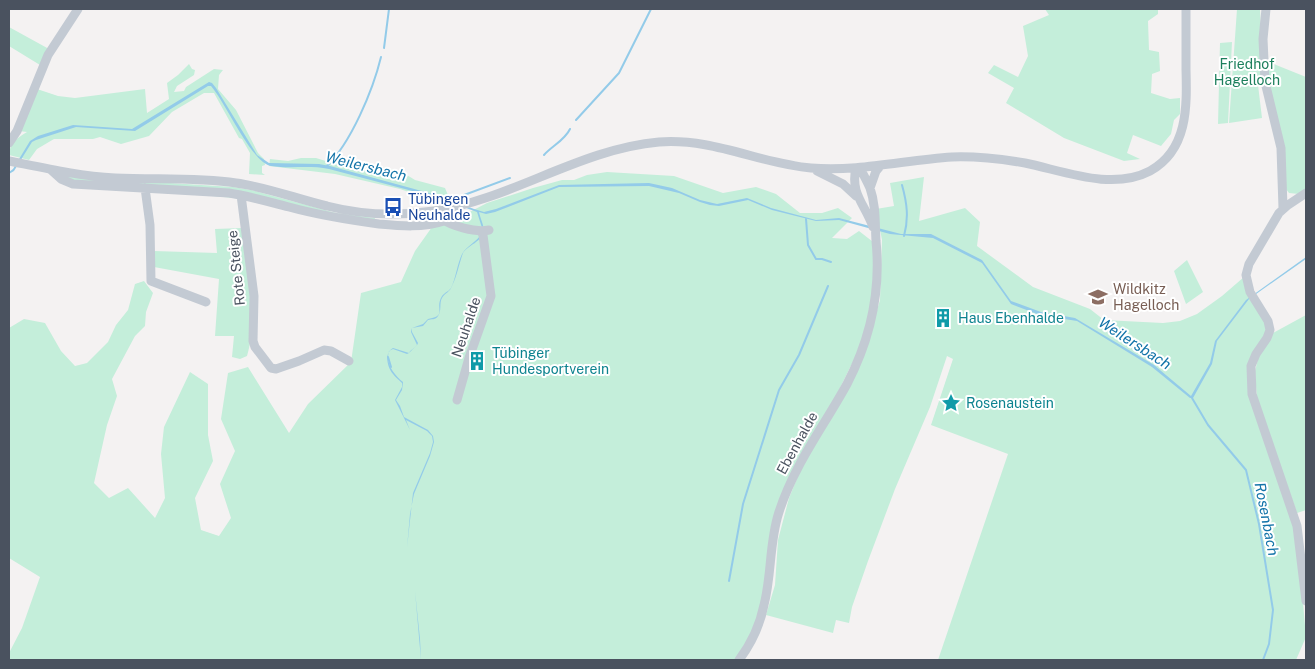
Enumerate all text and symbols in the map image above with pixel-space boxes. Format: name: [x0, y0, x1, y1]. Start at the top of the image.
park label: Friedhof Hagelloch: [1214, 56, 1280, 88]
water label: Weilersbach: [324, 148, 408, 184]
place label: Tübingen Neuhalde: [408, 191, 471, 223]
bus stop icon: Tübingen Neuhalde: [382, 196, 404, 218]
street label: Rote Steige: [224, 230, 248, 306]
place label: Wildkitz Hagelloch: [1113, 281, 1179, 313]
school or university icon: Wildkitz Hagelloch: [1087, 286, 1109, 308]
street label: Neuhalde: [448, 295, 484, 359]
building icon: Haus Ebenhalde: [932, 307, 954, 329]
place label: Haus Ebenhalde: [958, 310, 1064, 326]
water label: Weilersbach: [1096, 313, 1174, 373]
place label: Tübinger Hundesportverein: [492, 345, 609, 377]
building icon: Tübinger Hundesportverein: [466, 350, 488, 372]
place icon: Rosenaustein: [940, 392, 962, 414]
place label: Rosenaustein: [966, 395, 1054, 411]
street label: Ebenhalde: [773, 409, 821, 477]
water label: Rosenbach: [1252, 481, 1282, 557]

